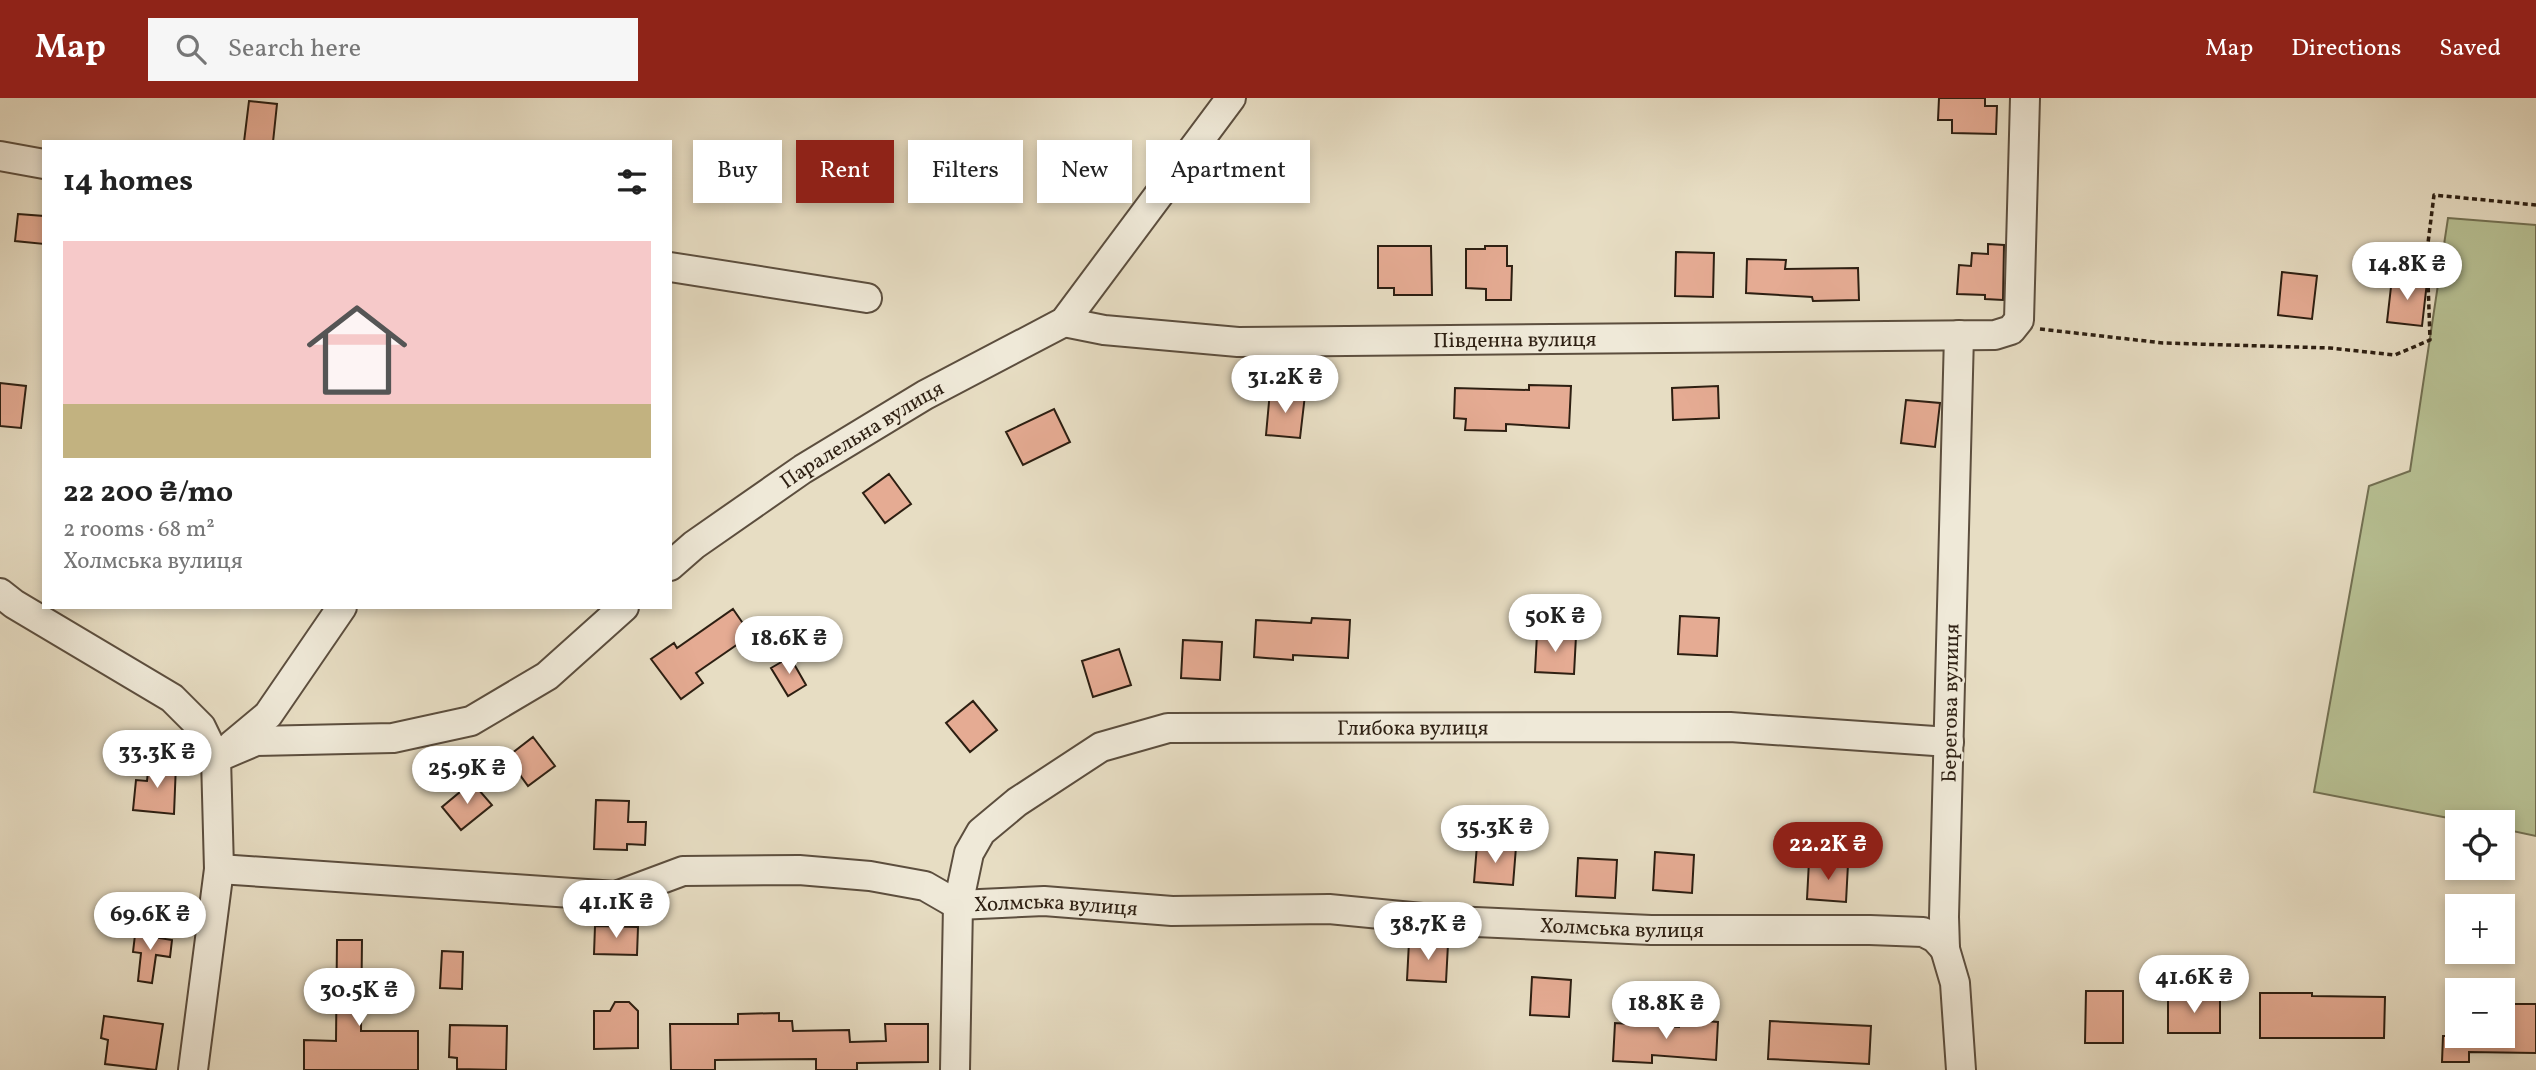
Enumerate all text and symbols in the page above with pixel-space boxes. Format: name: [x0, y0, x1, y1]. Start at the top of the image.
search box: [148, 18, 638, 81]
text: Map: [35, 26, 106, 72]
icon: search: [172, 30, 210, 68]
text: Search here: [228, 31, 361, 67]
text: Map: [2205, 32, 2253, 66]
text: Directions: [2291, 32, 2401, 66]
text: Saved: [2439, 32, 2501, 66]
chip: Buy: [693, 140, 782, 203]
chip: Rent: [796, 140, 894, 203]
chip: Filters: [908, 140, 1023, 203]
chip: New: [1037, 140, 1132, 203]
chip: Apartment: [1146, 140, 1310, 203]
text: 14 homes: [63, 161, 193, 203]
icon: filters: [613, 163, 651, 201]
pin: 14.8K ₴: [2342, 242, 2472, 302]
text: 14.8K ₴: [2368, 249, 2446, 281]
icon: home: [294, 287, 420, 413]
street label: Південна вулиця: [1433, 326, 1597, 356]
pin: 31.2K ₴: [1220, 356, 1350, 415]
text: 31.2K ₴: [1247, 362, 1323, 394]
street label: Паралельна вулиця: [775, 375, 949, 497]
text: 22 200 ₴/mo: [63, 472, 233, 514]
text: 2 rooms · 68 m²: [63, 514, 215, 546]
text: Холмська вулиця: [63, 546, 243, 578]
pin: 50K ₴: [1506, 594, 1604, 654]
text: 50K ₴: [1525, 601, 1585, 633]
pin: 18.6K ₴: [724, 616, 854, 676]
text: 18.6K ₴: [751, 623, 827, 655]
street label: Берегова вулиця: [1936, 623, 1967, 783]
street label: Глибока вулиця: [1337, 714, 1488, 744]
pin: 33.3K ₴: [92, 730, 222, 790]
text: 33.3K ₴: [119, 737, 195, 769]
pin: 25.9K ₴: [402, 746, 532, 806]
text: 25.9K ₴: [428, 753, 506, 785]
pin: 35.3K ₴: [1430, 806, 1560, 865]
map controls: [2445, 810, 2515, 1048]
button: locate: [2445, 810, 2515, 880]
text: 35.3K ₴: [1457, 812, 1533, 844]
pin: 22.2K ₴: [1763, 822, 1893, 882]
text: 22.2K ₴: [1789, 829, 1867, 861]
pin: 41.1K ₴: [551, 880, 681, 940]
text: 41.1K ₴: [579, 887, 653, 919]
street label: Холмська вулиця: [973, 888, 1139, 924]
pin: 69.6K ₴: [85, 892, 215, 952]
button: +: [2445, 894, 2515, 964]
text: 69.6K ₴: [110, 899, 190, 931]
pin: 38.7K ₴: [1363, 902, 1493, 962]
text: 38.7K ₴: [1390, 909, 1466, 941]
street label: Холмська вулиця: [1539, 912, 1704, 946]
pin: 41.6K ₴: [2129, 956, 2259, 1015]
text: 41.6K ₴: [2155, 962, 2233, 994]
pin: 30.5K ₴: [294, 968, 424, 1028]
text: 30.5K ₴: [320, 975, 398, 1007]
button: −: [2445, 978, 2515, 1048]
pin: 18.8K ₴: [1601, 982, 1731, 1041]
text: 18.8K ₴: [1628, 988, 1704, 1020]

